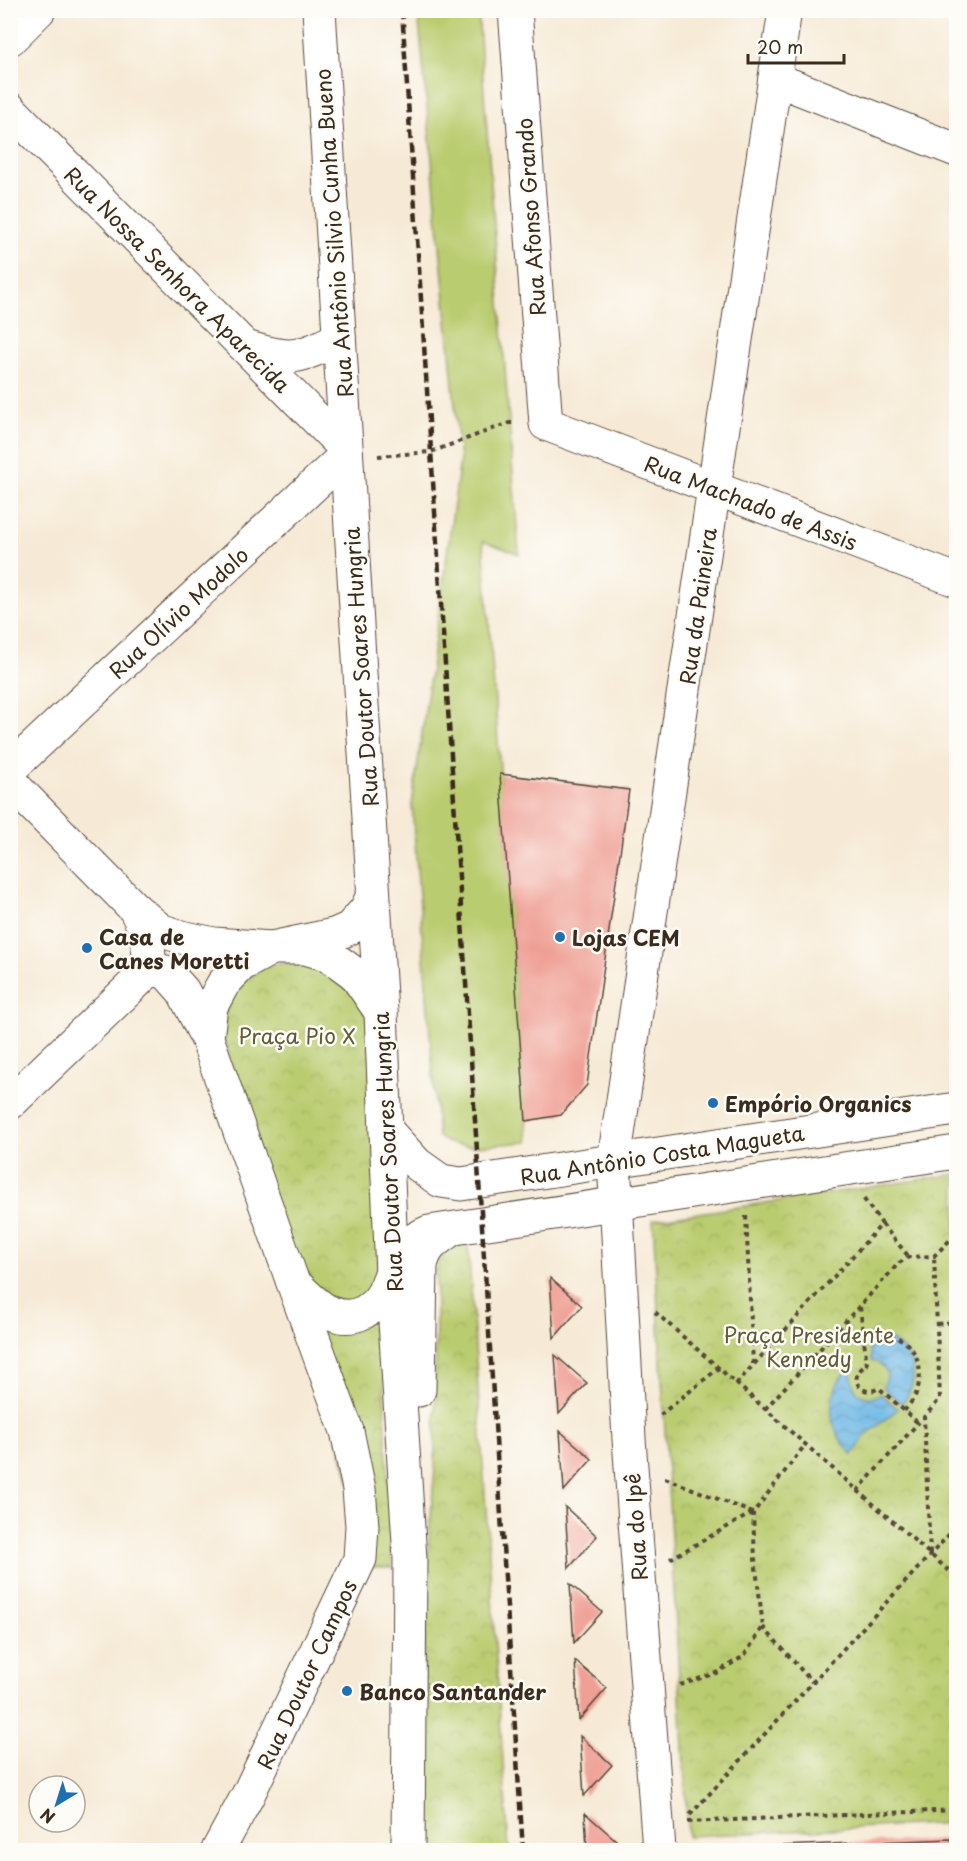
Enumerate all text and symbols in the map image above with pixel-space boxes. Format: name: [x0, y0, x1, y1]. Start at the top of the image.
scale bar: [748, 27, 844, 65]
text: 20 m: [757, 33, 803, 60]
street label: Rua Antônio Silvio Cunha Bueno: [306, 68, 360, 398]
street label: Rua Afonso Grando: [507, 117, 553, 317]
street label: Rua Nossa Senhora Aparecida: [58, 159, 299, 400]
street label: Rua Machado de Assis: [640, 447, 862, 557]
street label: Rua Doutor Soares Hungria: [334, 525, 386, 808]
street label: Rua da Paineira: [670, 525, 724, 687]
street label: Rua Olívio Modolo: [101, 539, 255, 685]
place label: Casa de Canes Moretti: [99, 920, 250, 976]
place label: Lojas CEM: [572, 921, 680, 953]
marker: Lojas CEM: [553, 930, 567, 944]
marker: Casa de Canes Moretti: [80, 941, 94, 955]
street label: Rua Doutor Soares Hungria: [364, 1010, 410, 1293]
park label: Praça Pio X: [238, 1019, 356, 1051]
place label: Empório Organics: [725, 1087, 912, 1119]
marker: Empório Organics: [706, 1096, 720, 1110]
street label: Rua Antônio Costa Magueta: [518, 1116, 807, 1192]
park label: Praça Presidente Kennedy: [724, 1318, 894, 1374]
street label: Rua do Ipê: [615, 1472, 655, 1582]
street label: Rua Doutor Campos: [248, 1574, 364, 1774]
place label: Banco Santander: [359, 1675, 546, 1707]
marker: Banco Santander: [340, 1684, 354, 1698]
north arrow: [27, 1774, 87, 1834]
text: N: [35, 1803, 60, 1830]

